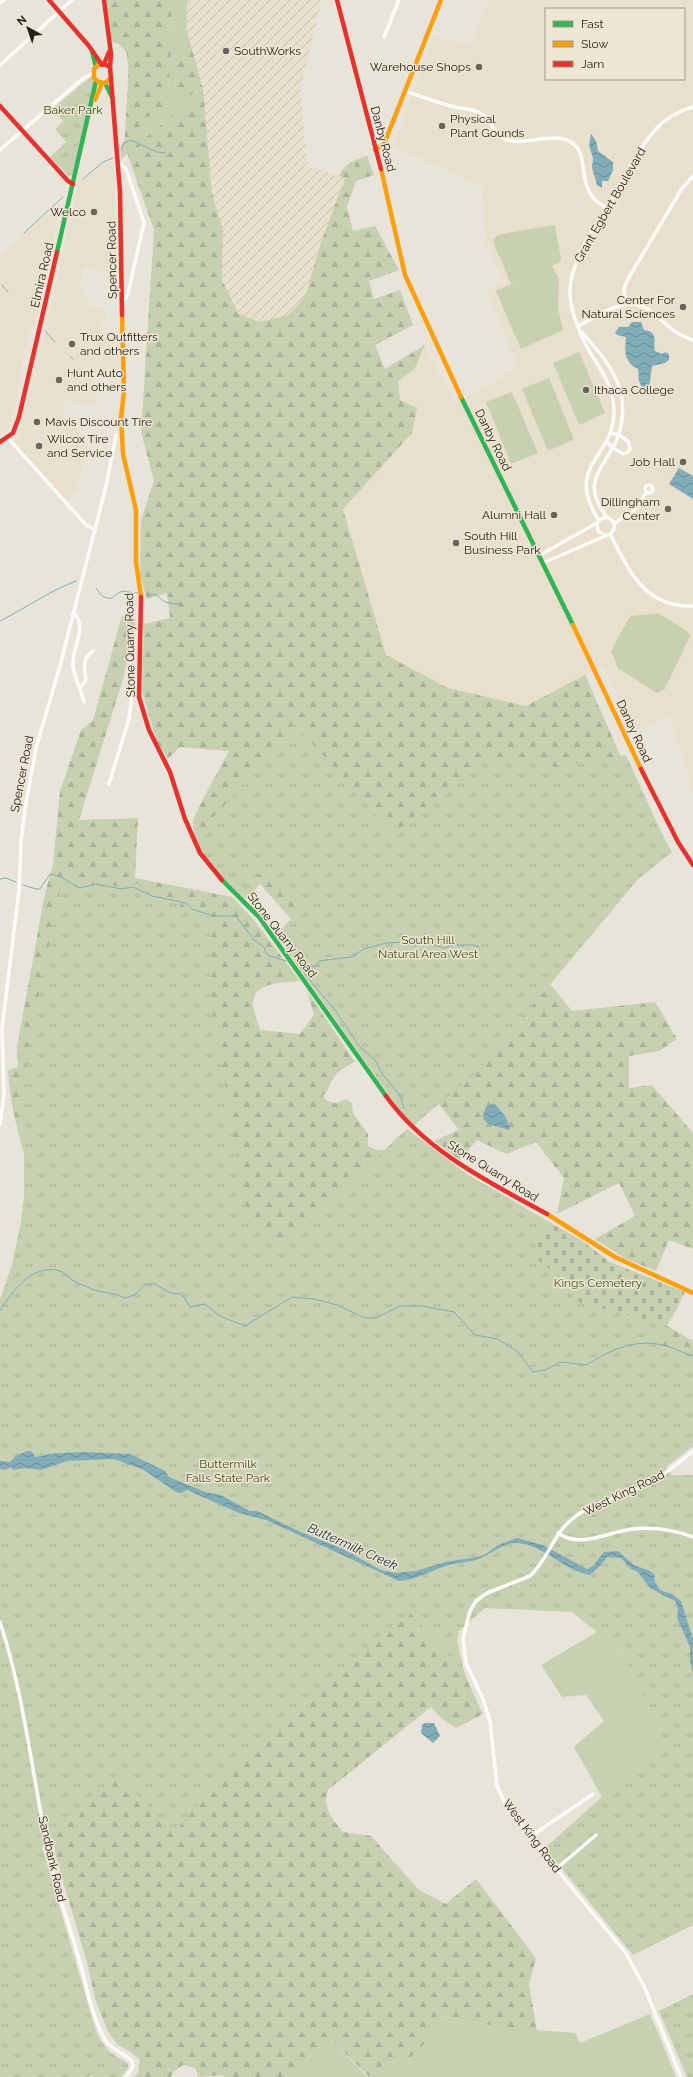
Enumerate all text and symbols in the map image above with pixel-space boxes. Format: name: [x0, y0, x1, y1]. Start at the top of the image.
north arrow: [8, 8, 48, 48]
legend: [545, 8, 685, 80]
text: N: [14, 13, 29, 28]
text: Fast: [581, 17, 604, 31]
text: Slow: [581, 37, 608, 51]
place label: SouthWorks: [234, 44, 301, 58]
marker: SouthWorks: [221, 46, 231, 56]
text: Jam: [581, 57, 604, 71]
place label: Warehouse Shops: [370, 60, 471, 74]
marker: Warehouse Shops: [474, 62, 484, 72]
park label: Baker Park: [43, 103, 103, 117]
street label: Danby Road: [368, 105, 398, 173]
place label: Physical Plant Gounds: [450, 112, 525, 140]
marker: Physical Plant Gounds: [437, 121, 447, 131]
street label: Grant Egbert Boulevard: [571, 145, 649, 265]
place label: Welco: [50, 205, 86, 219]
marker: Welco: [89, 207, 99, 217]
street label: Spencer Road: [104, 221, 120, 299]
street label: Elmira Road: [28, 241, 56, 309]
place label: Center For Natural Sciences: [582, 293, 676, 321]
marker: Center For Natural Sciences: [678, 302, 688, 312]
place label: Trux Outfitters and others: [80, 330, 158, 358]
marker: Trux Outfitters and others: [67, 339, 77, 349]
place label: Hunt Auto and others: [67, 366, 126, 394]
marker: Hunt Auto and others: [54, 375, 64, 385]
place label: Ithaca College: [594, 383, 674, 397]
marker: Ithaca College: [581, 385, 591, 395]
street label: Danby Road: [472, 407, 514, 473]
place label: Mavis Discount Tire: [45, 415, 152, 429]
marker: Mavis Discount Tire: [32, 417, 42, 427]
place label: Wilcox Tire and Service: [47, 432, 112, 460]
marker: Wilcox Tire and Service: [34, 441, 44, 451]
place label: Job Hall: [630, 455, 676, 469]
marker: Job Hall: [678, 457, 688, 467]
place label: Dillingham Center: [601, 495, 661, 523]
marker: Dillingham Center: [663, 504, 673, 514]
place label: Alumni Hall: [482, 508, 547, 522]
marker: Alumni Hall: [549, 510, 559, 520]
place label: South Hill Business Park: [464, 529, 541, 557]
marker: South Hill Business Park: [451, 538, 461, 548]
street label: Stone Quarry Road: [122, 593, 138, 697]
street label: Danby Road: [613, 698, 655, 764]
street label: Spencer Road: [8, 734, 36, 814]
street label: Stone Quarry Road: [244, 890, 320, 980]
park label: South Hill Natural Area West: [378, 933, 478, 961]
street label: Stone Quarry Road: [445, 1137, 541, 1205]
park label: Kings Cemetery: [554, 1276, 643, 1290]
park label: Buttermilk Falls State Park: [186, 1457, 271, 1485]
street label: West King Road: [581, 1467, 667, 1519]
water label: Buttermilk Creek: [306, 1520, 400, 1573]
street label: West King Road: [500, 1797, 564, 1875]
street label: Sandbank Road: [35, 1815, 69, 1903]

